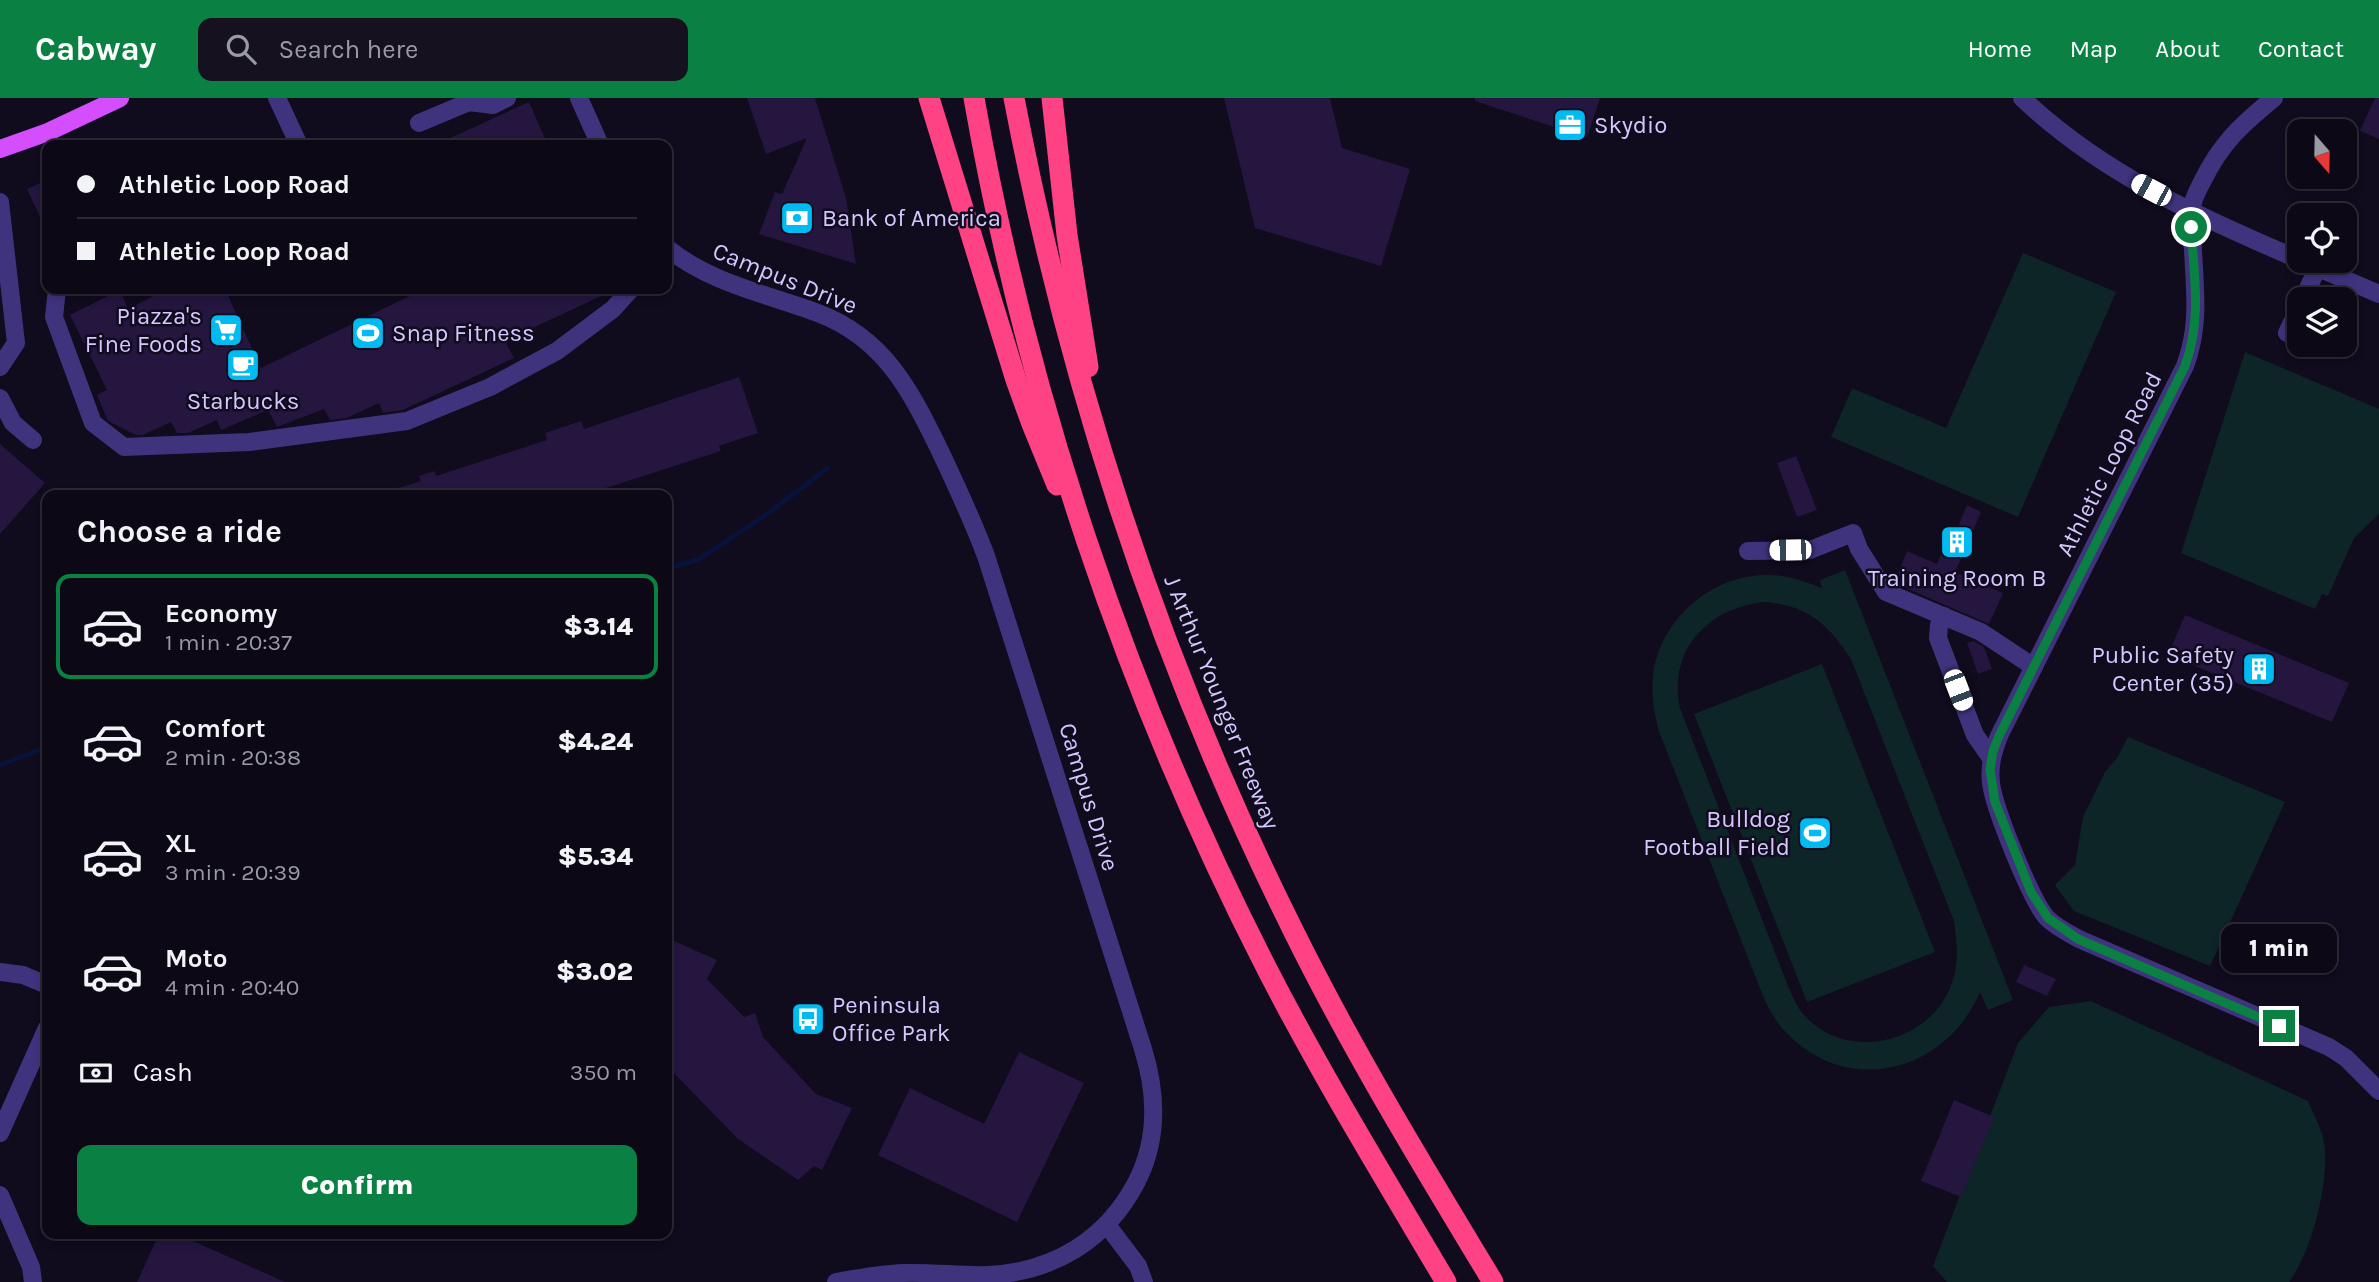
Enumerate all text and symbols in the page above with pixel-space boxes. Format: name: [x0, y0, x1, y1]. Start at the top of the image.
search box: [198, 18, 688, 81]
text: Cabway: [35, 30, 156, 68]
icon: search: [222, 30, 260, 68]
text: Search here: [278, 34, 418, 65]
text: Home: [1968, 35, 2032, 63]
text: Map: [2070, 35, 2117, 63]
text: About: [2155, 35, 2220, 63]
text: Contact: [2258, 35, 2344, 63]
office icon: Skydio: [1551, 106, 1589, 144]
place label: Skydio: [1594, 111, 1667, 139]
north arrow: [2287, 119, 2357, 189]
map controls: [2287, 119, 2357, 357]
text: Athletic Loop Road: [119, 169, 350, 200]
car: [2128, 171, 2175, 209]
bank icon: Bank of America: [778, 199, 816, 237]
button: locate: [2287, 203, 2357, 273]
place label: Bank of America: [822, 204, 1001, 232]
route start: [2175, 211, 2207, 243]
text: Athletic Loop Road: [119, 236, 350, 267]
street label: Campus Drive: [709, 236, 861, 320]
button: layers: [2287, 287, 2357, 357]
place label: Piazza's Fine Foods: [85, 302, 202, 358]
supermarket icon: Piazza's Fine Foods: [207, 311, 245, 349]
sports icon: Snap Fitness: [349, 314, 387, 352]
place label: Snap Fitness: [392, 319, 535, 347]
cafe icon: Starbucks: [224, 346, 262, 384]
street label: Athletic Loop Road: [2050, 367, 2168, 561]
place label: Starbucks: [187, 387, 299, 415]
text: Choose a ride: [77, 513, 282, 550]
building icon: Training Room B: [1938, 523, 1976, 561]
car: [1769, 539, 1812, 561]
place label: Training Room B: [1868, 564, 2046, 592]
street label: J Arthur Younger Freeway: [1158, 571, 1286, 833]
icon: car: [81, 595, 144, 658]
text: Economy: [165, 598, 277, 629]
text: $3.14: [563, 611, 633, 642]
text: 1 min · 20:37: [165, 629, 292, 656]
place label: Public Safety Center (35): [2092, 641, 2234, 697]
building icon: Public Safety Center (35): [2240, 650, 2278, 688]
car: [1941, 667, 1976, 713]
icon: car: [81, 710, 144, 773]
text: Comfort: [165, 713, 266, 744]
street label: Campus Drive: [1053, 720, 1125, 874]
text: $4.24: [558, 726, 633, 757]
text: 2 min · 20:38: [165, 744, 301, 771]
place label: Bulldog Football Field: [1643, 805, 1790, 861]
sports icon: Bulldog Football Field: [1796, 814, 1834, 852]
icon: car: [81, 825, 144, 888]
text: XL: [165, 828, 196, 859]
text: $5.34: [558, 841, 633, 872]
text: 3 min · 20:39: [165, 859, 301, 886]
callout: 1 min: [2221, 925, 2337, 974]
text: 1 min: [2249, 935, 2309, 962]
icon: car: [81, 940, 144, 1003]
text: Moto: [165, 943, 227, 974]
text: $3.02: [556, 956, 633, 987]
text: 4 min · 20:40: [165, 974, 299, 1001]
place label: Peninsula Office Park: [832, 991, 950, 1047]
bus stop icon: Peninsula Office Park: [789, 1000, 827, 1038]
route end: [2263, 1010, 2295, 1042]
icon: cash: [77, 1054, 115, 1092]
text: Cash: [133, 1057, 193, 1088]
text: 350 m: [570, 1059, 637, 1086]
button: Confirm: [77, 1145, 637, 1225]

